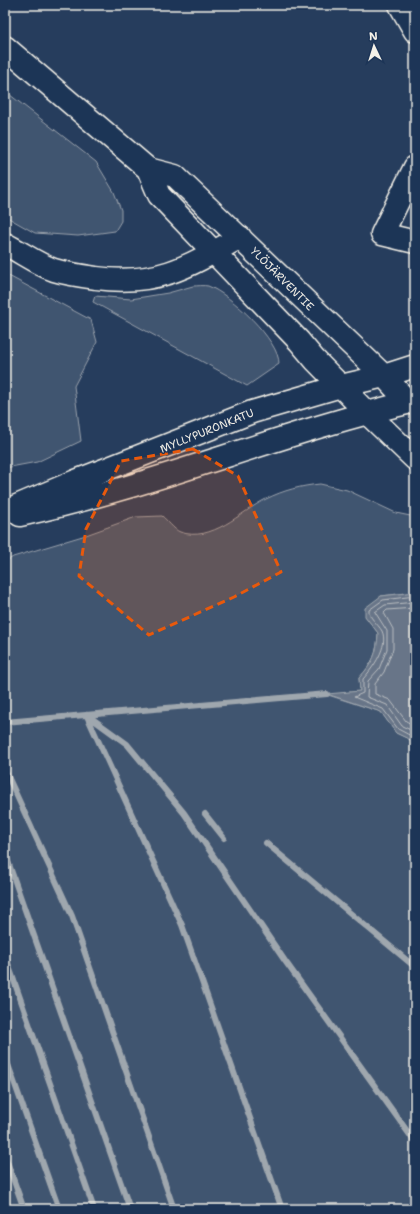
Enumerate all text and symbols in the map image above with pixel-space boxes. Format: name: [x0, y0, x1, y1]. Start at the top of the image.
north arrow: [354, 26, 394, 66]
text: N: [368, 29, 378, 44]
street label: YLÖJÄRVENTIE: [247, 244, 317, 314]
street label: MYLLYPURONKATU: [158, 405, 256, 457]

